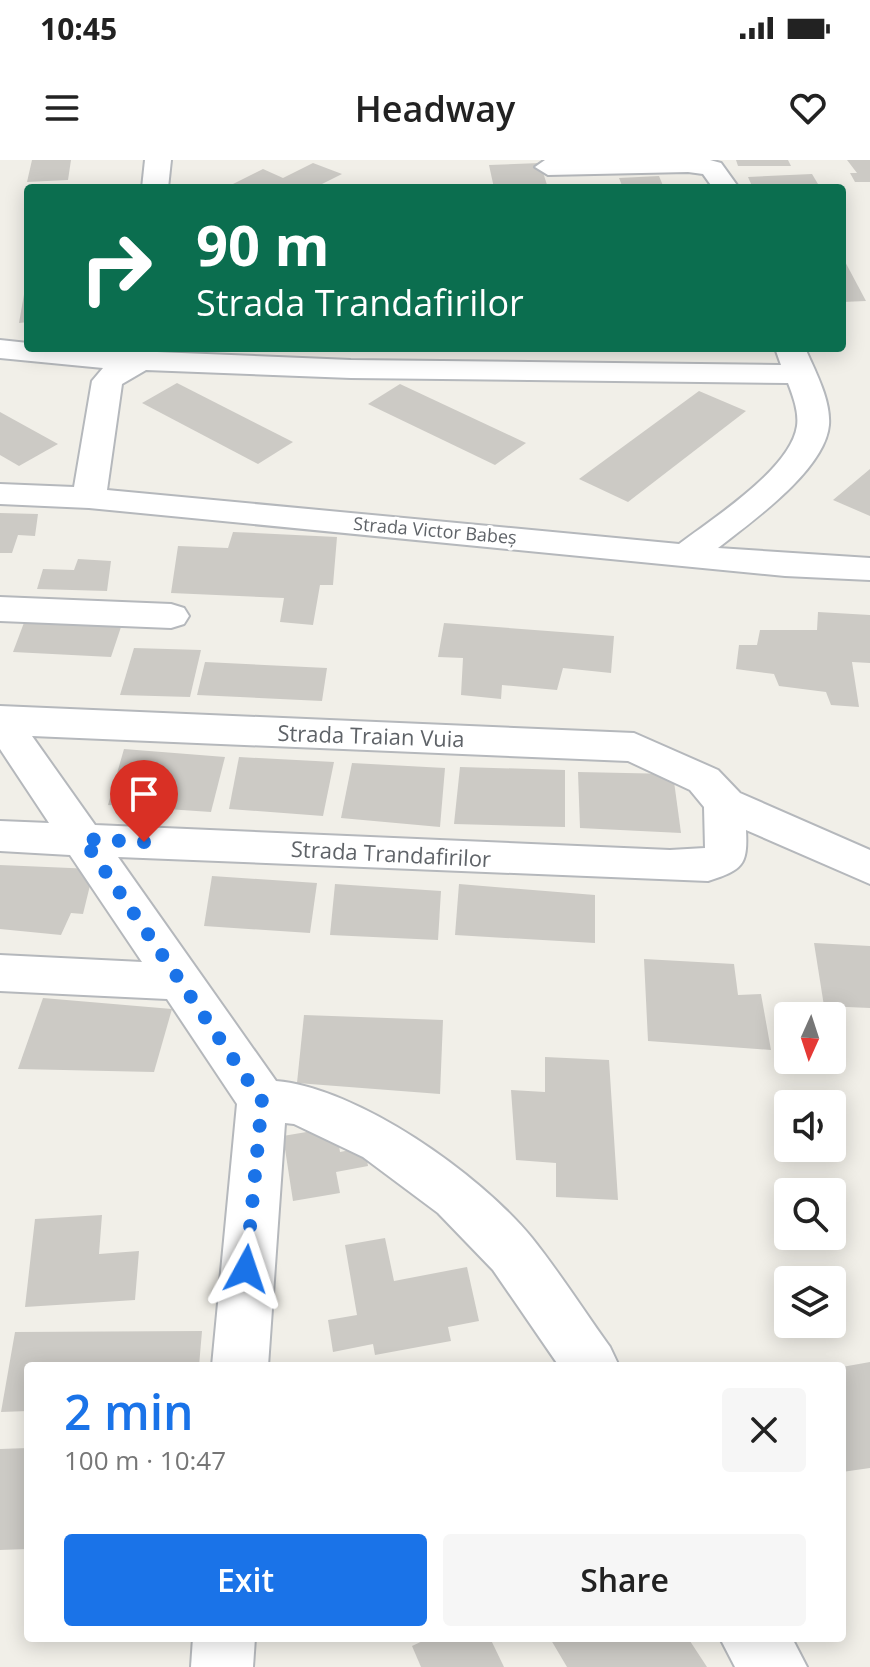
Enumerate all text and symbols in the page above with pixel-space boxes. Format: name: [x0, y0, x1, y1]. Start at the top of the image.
text: 10:45: [40, 8, 117, 49]
text: Headway: [355, 84, 515, 133]
icon: menu: [40, 86, 84, 130]
icon: heart: [786, 86, 830, 130]
text: 90 m: [196, 206, 330, 282]
icon: right: [64, 216, 168, 320]
text: Strada Trandafirilor: [196, 278, 524, 327]
street label: Strada Victor Babeș: [352, 511, 518, 549]
street label: Strada Traian Vuia: [277, 717, 465, 753]
pin: [110, 760, 178, 842]
icon: arrive: [122, 772, 166, 816]
street label: Strada Trandafirilor: [290, 833, 492, 873]
north arrow: [774, 1002, 846, 1074]
map controls: [774, 1002, 846, 1338]
button: sound: [774, 1090, 846, 1162]
button: search: [774, 1178, 846, 1250]
position arrow: [204, 1227, 288, 1311]
button: layers: [774, 1266, 846, 1338]
text: 2 min: [64, 1379, 194, 1444]
button: close: [722, 1388, 806, 1472]
text: 100 m · 10:47: [64, 1442, 226, 1478]
button: Exit: [64, 1534, 427, 1626]
button: Share: [443, 1534, 806, 1626]

